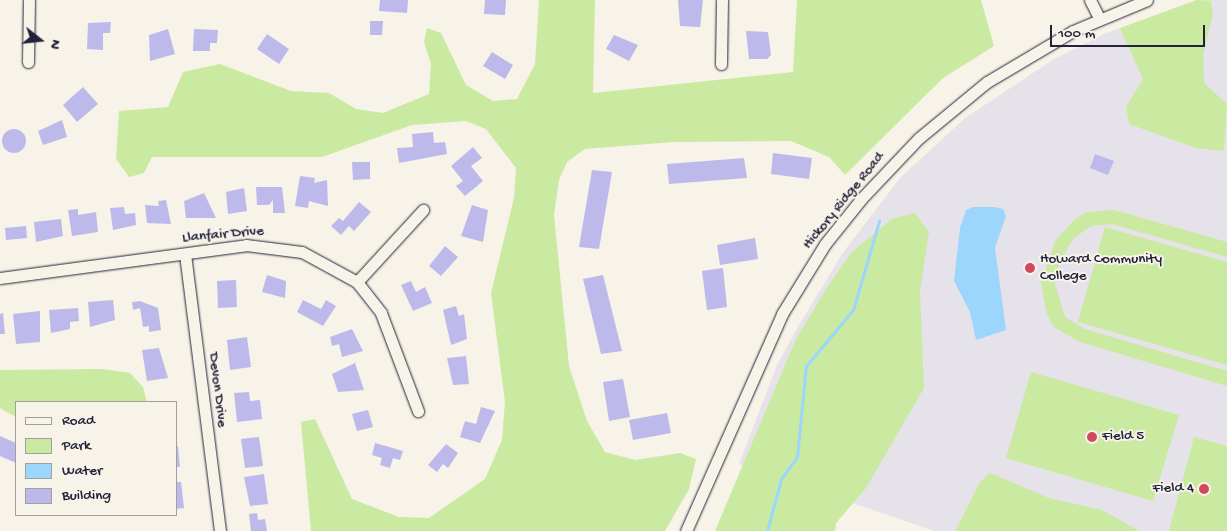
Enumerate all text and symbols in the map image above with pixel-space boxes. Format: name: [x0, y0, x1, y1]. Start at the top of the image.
north arrow: [15, 15, 65, 65]
scale bar: [1052, 15, 1207, 47]
text: 100 m: [1058, 25, 1095, 43]
text: N: [45, 38, 64, 51]
street label: Hickory Ridge Road: [799, 149, 889, 253]
street label: Llanfair Drive: [181, 222, 265, 248]
place label: Howard Community College: [1040, 250, 1162, 285]
marker: Howard Community College: [1024, 262, 1036, 274]
street label: Devon Drive: [203, 352, 231, 428]
legend: [15, 401, 178, 516]
text: Road: [62, 412, 95, 430]
place label: Field 5: [1102, 428, 1144, 446]
marker: Field 5: [1086, 431, 1098, 443]
text: Park: [62, 437, 91, 455]
text: Water: [62, 462, 102, 480]
place label: Field 4: [1153, 480, 1194, 498]
marker: Field 4: [1198, 483, 1210, 495]
text: Building: [62, 487, 111, 505]

